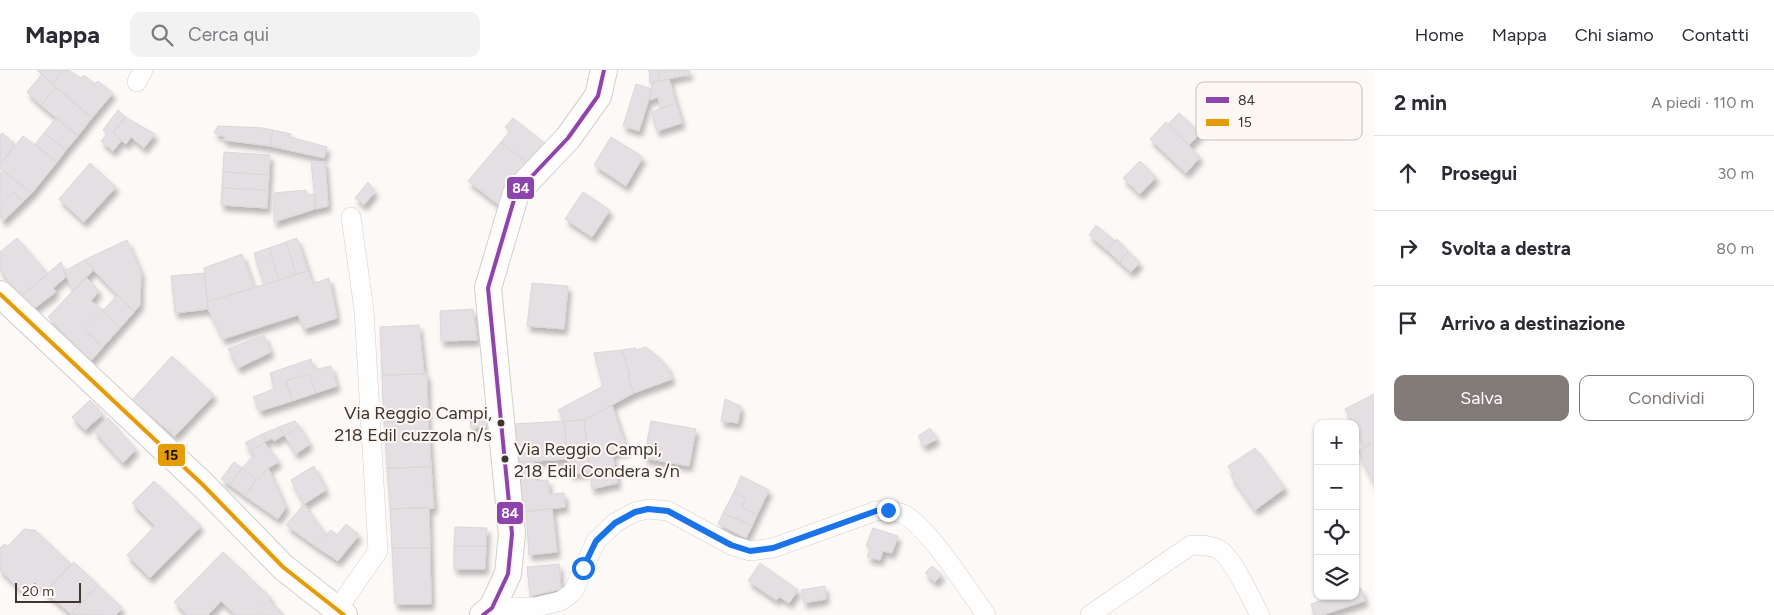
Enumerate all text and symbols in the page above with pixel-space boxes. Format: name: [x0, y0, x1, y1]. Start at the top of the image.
search box: [130, 12, 480, 57]
text: Mappa: [25, 20, 100, 49]
icon: search: [148, 21, 176, 49]
text: Cerca qui: [188, 23, 269, 46]
text: Home: [1415, 24, 1464, 46]
text: Mappa: [1492, 24, 1547, 46]
text: Chi siamo: [1575, 24, 1654, 46]
text: Contatti: [1682, 24, 1749, 46]
legend: [1196, 82, 1362, 140]
text: 2 min: [1394, 90, 1447, 115]
text: 84: [1238, 92, 1256, 109]
text: A piedi · 110 m: [1651, 93, 1754, 112]
text: 15: [1238, 114, 1252, 131]
icon: ahead: [1394, 159, 1422, 187]
text: Prosegui: [1441, 162, 1517, 185]
text: 30 m: [1717, 164, 1754, 183]
line badge: 84: [506, 176, 535, 200]
text: 84: [512, 180, 530, 197]
icon: right: [1394, 234, 1422, 262]
text: Svolta a destra: [1441, 237, 1571, 260]
text: 80 m: [1716, 239, 1754, 258]
icon: arrive: [1394, 309, 1422, 337]
text: Arrivo a destinazione: [1441, 312, 1625, 335]
button: Salva: [1394, 375, 1569, 421]
button: Condividi: [1579, 375, 1754, 421]
place label: Via Reggio Campi, 218 Edil cuzzola n/s: [334, 402, 492, 446]
marker: Via Reggio Campi, 218 Edil cuzzola n/s: [496, 418, 506, 428]
map controls: [1314, 420, 1359, 600]
button: +: [1314, 420, 1359, 465]
place label: Via Reggio Campi, 218 Edil Condera s/n: [514, 438, 680, 482]
line badge: 15: [157, 443, 186, 467]
text: 15: [164, 447, 178, 464]
marker: Via Reggio Campi, 218 Edil Condera s/n: [500, 454, 510, 464]
button: −: [1314, 465, 1359, 510]
route end: [877, 499, 900, 522]
line badge: 84: [496, 501, 524, 525]
text: 84: [501, 505, 519, 522]
button: locate: [1314, 510, 1359, 555]
button: layers: [1314, 555, 1359, 600]
route start: [572, 557, 595, 580]
scale bar: [15, 580, 81, 603]
text: 20 m: [22, 583, 54, 600]

